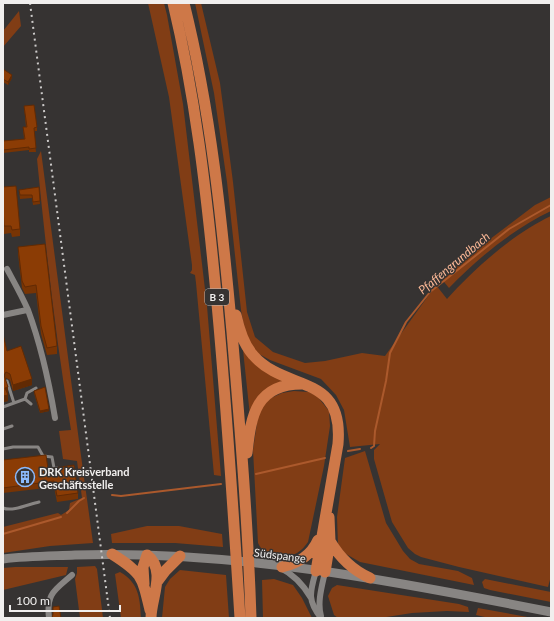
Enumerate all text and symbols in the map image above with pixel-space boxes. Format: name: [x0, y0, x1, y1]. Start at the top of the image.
water label: Pfaffengrundbach: [415, 229, 493, 297]
road number: B 3: [205, 289, 229, 305]
place label: DRK Kreisverband Geschäftsstelle: [39, 465, 129, 491]
building icon: DRK Kreisverband Geschäftsstelle: [14, 466, 36, 488]
street label: Südspange: [253, 545, 307, 565]
scale bar: [10, 587, 120, 613]
text: 100 m: [16, 593, 50, 608]

